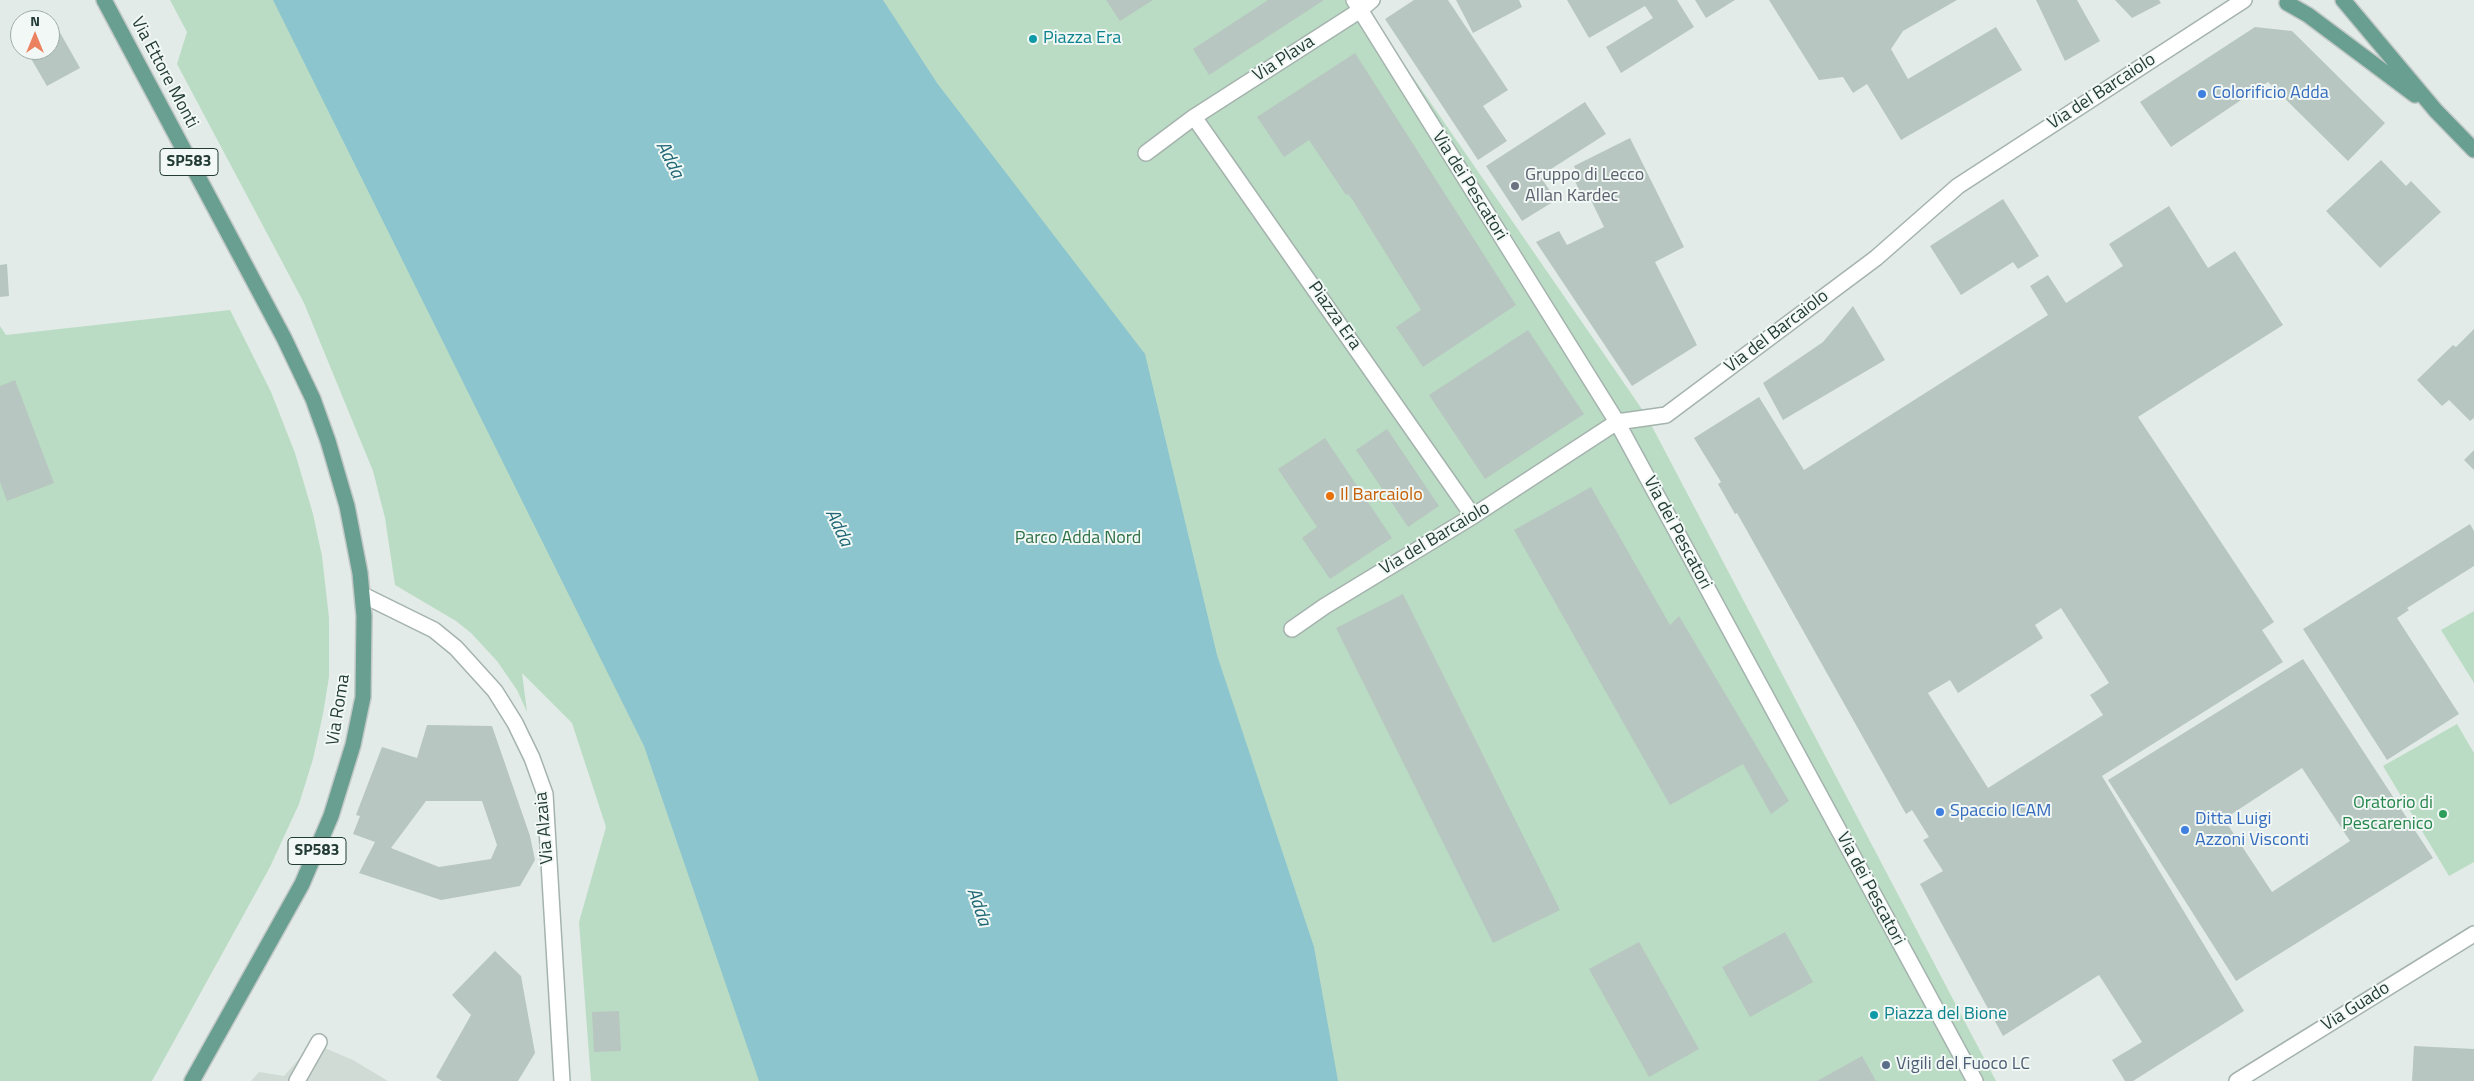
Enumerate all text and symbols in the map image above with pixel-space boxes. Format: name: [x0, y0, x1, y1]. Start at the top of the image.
north arrow: [10, 10, 60, 60]
text: N: [30, 10, 40, 31]
street label: Via Ettore Monti: [126, 14, 202, 132]
place label: Piazza Era: [1043, 28, 1121, 50]
street label: Via Plava: [1249, 31, 1319, 87]
marker: Piazza Era: [1027, 33, 1039, 45]
street label: Via del Barcaiolo: [2044, 49, 2160, 135]
place label: Colorificio Adda: [2212, 83, 2329, 105]
marker: Colorificio Adda: [2196, 88, 2208, 100]
street label: Via dei Pescatori: [1427, 127, 1511, 245]
water label: Adda: [650, 137, 688, 183]
road number: SP583: [160, 148, 218, 176]
place label: Gruppo di Lecco Allan Kardec: [1525, 165, 1644, 208]
marker: Gruppo di Lecco Allan Kardec: [1509, 180, 1521, 192]
street label: Piazza Era: [1303, 278, 1365, 354]
street label: Via del Barcaiolo: [1721, 286, 1833, 378]
street label: Via dei Pescatori: [1638, 473, 1716, 593]
place label: Il Barcaiolo: [1340, 485, 1423, 507]
marker: Il Barcaiolo: [1324, 490, 1336, 502]
street label: Via del Barcaiolo: [1376, 498, 1494, 580]
water label: Adda: [819, 506, 857, 550]
park label: Parco Adda Nord: [1015, 528, 1141, 550]
street label: Via Roma: [323, 673, 355, 747]
street label: Via Alzaia: [531, 791, 559, 865]
place label: Oratorio di Pescarenico: [2342, 793, 2433, 836]
place label: Spaccio ICAM: [1950, 801, 2051, 823]
marker: Spaccio ICAM: [1934, 806, 1946, 818]
marker: Oratorio di Pescarenico: [2437, 808, 2449, 820]
place label: Ditta Luigi Azzoni Visconti: [2195, 809, 2309, 852]
marker: Ditta Luigi Azzoni Visconti: [2179, 824, 2191, 836]
street label: Via dei Pescatori: [1831, 829, 1909, 949]
road number: SP583: [288, 838, 346, 864]
water label: Adda: [961, 885, 995, 929]
street label: Via Guado: [2318, 978, 2394, 1036]
place label: Piazza del Bione: [1884, 1004, 2007, 1026]
marker: Piazza del Bione: [1868, 1009, 1880, 1021]
place label: Vigili del Fuoco LC: [1896, 1054, 2030, 1076]
marker: Vigili del Fuoco LC: [1880, 1059, 1892, 1071]

